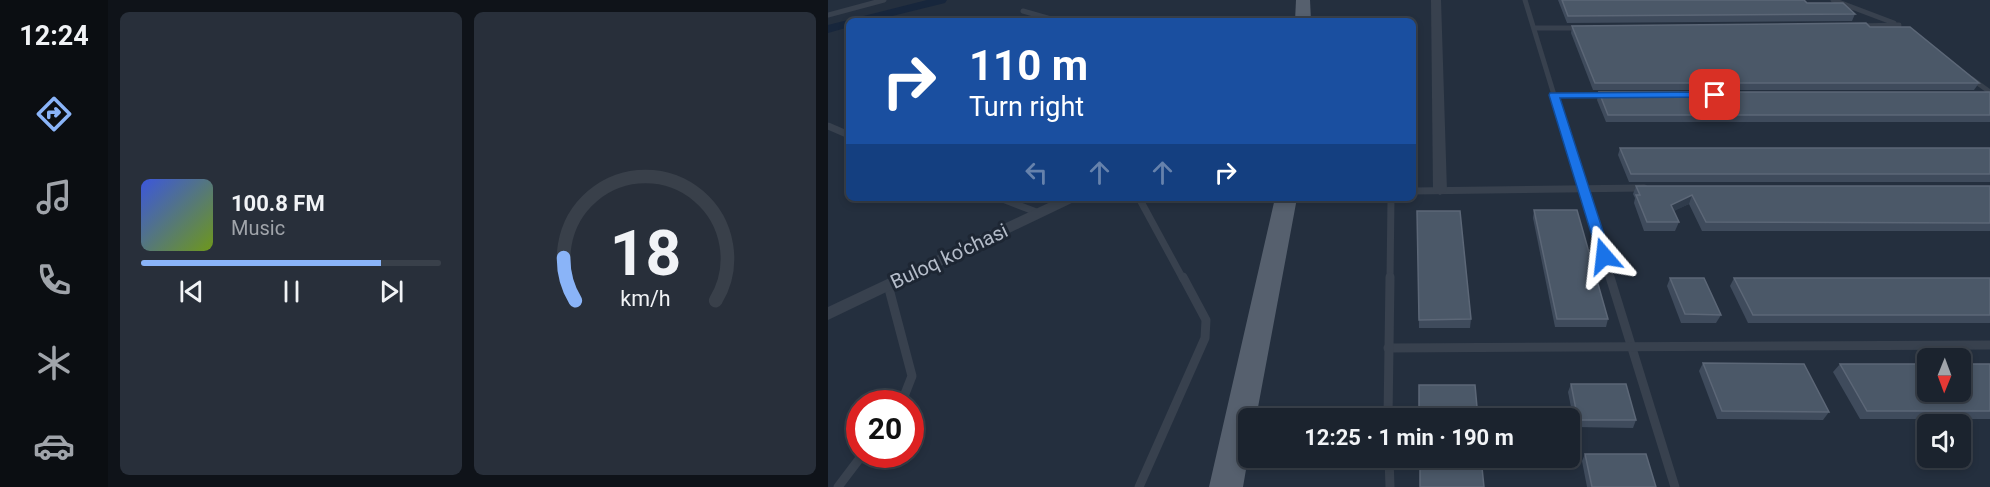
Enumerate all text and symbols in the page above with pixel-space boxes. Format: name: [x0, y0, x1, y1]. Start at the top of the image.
text: 12:24: [19, 20, 89, 52]
text: 110 m: [969, 41, 1088, 90]
icon: right: [870, 42, 948, 120]
pin: [1689, 69, 1740, 120]
icon: arrive: [1698, 78, 1731, 111]
text: Turn right: [969, 91, 1084, 123]
icon: directions: [33, 93, 75, 135]
icon: left: [1020, 156, 1053, 189]
icon: ahead: [1083, 156, 1116, 189]
icon: ahead: [1146, 156, 1179, 189]
icon: right: [1209, 156, 1242, 189]
icon: music: [33, 176, 75, 218]
text: 100.8 FM: [231, 191, 325, 216]
text: Music: [231, 216, 285, 240]
text: 18: [609, 217, 681, 290]
street label: Buloq ko'chasi: [886, 218, 1012, 294]
position arrow: [1572, 224, 1636, 288]
icon: phone: [33, 259, 75, 301]
icon: previous: [175, 275, 208, 308]
icon: pause: [275, 275, 308, 308]
icon: next: [375, 275, 408, 308]
text: km/h: [620, 286, 670, 311]
icon: climate: [33, 342, 75, 384]
north arrow: [1917, 348, 1971, 402]
map controls: [1917, 348, 1971, 468]
speed limit sign: 20: [846, 390, 924, 468]
button: sound: [1917, 414, 1971, 468]
icon: car: [33, 425, 75, 467]
text: 12:25 · 1 min · 190 m: [1304, 425, 1514, 450]

